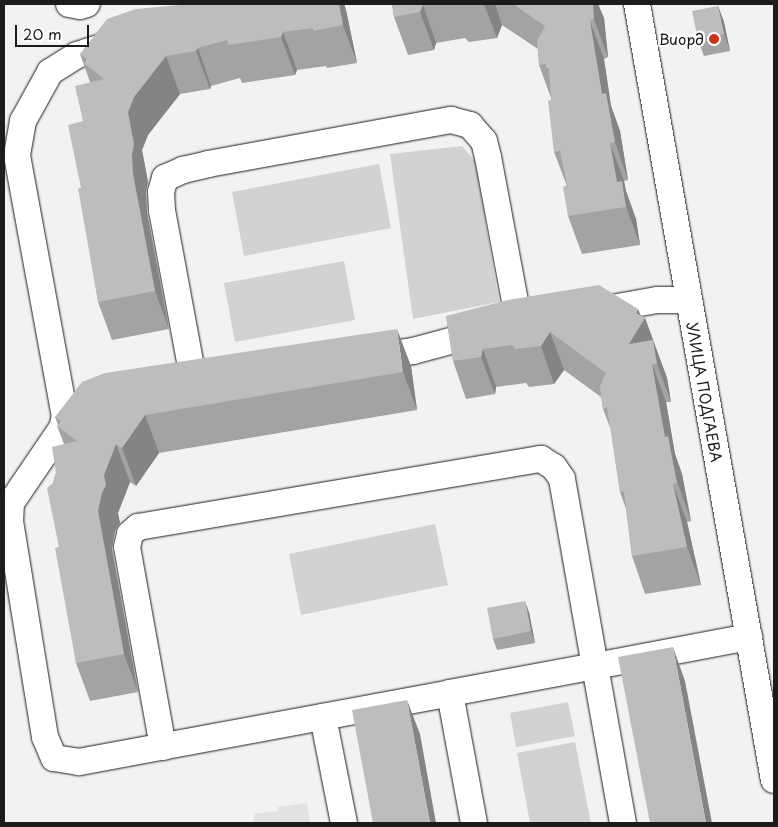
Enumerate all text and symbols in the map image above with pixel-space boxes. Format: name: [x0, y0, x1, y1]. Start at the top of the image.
scale bar: [18, 15, 91, 47]
text: 20 m: [23, 22, 62, 45]
place label: Виорд: [659, 30, 704, 48]
marker: Виорд: [708, 33, 720, 45]
street label: УЛИЦА ПОДГАЕВА: [684, 320, 726, 464]

